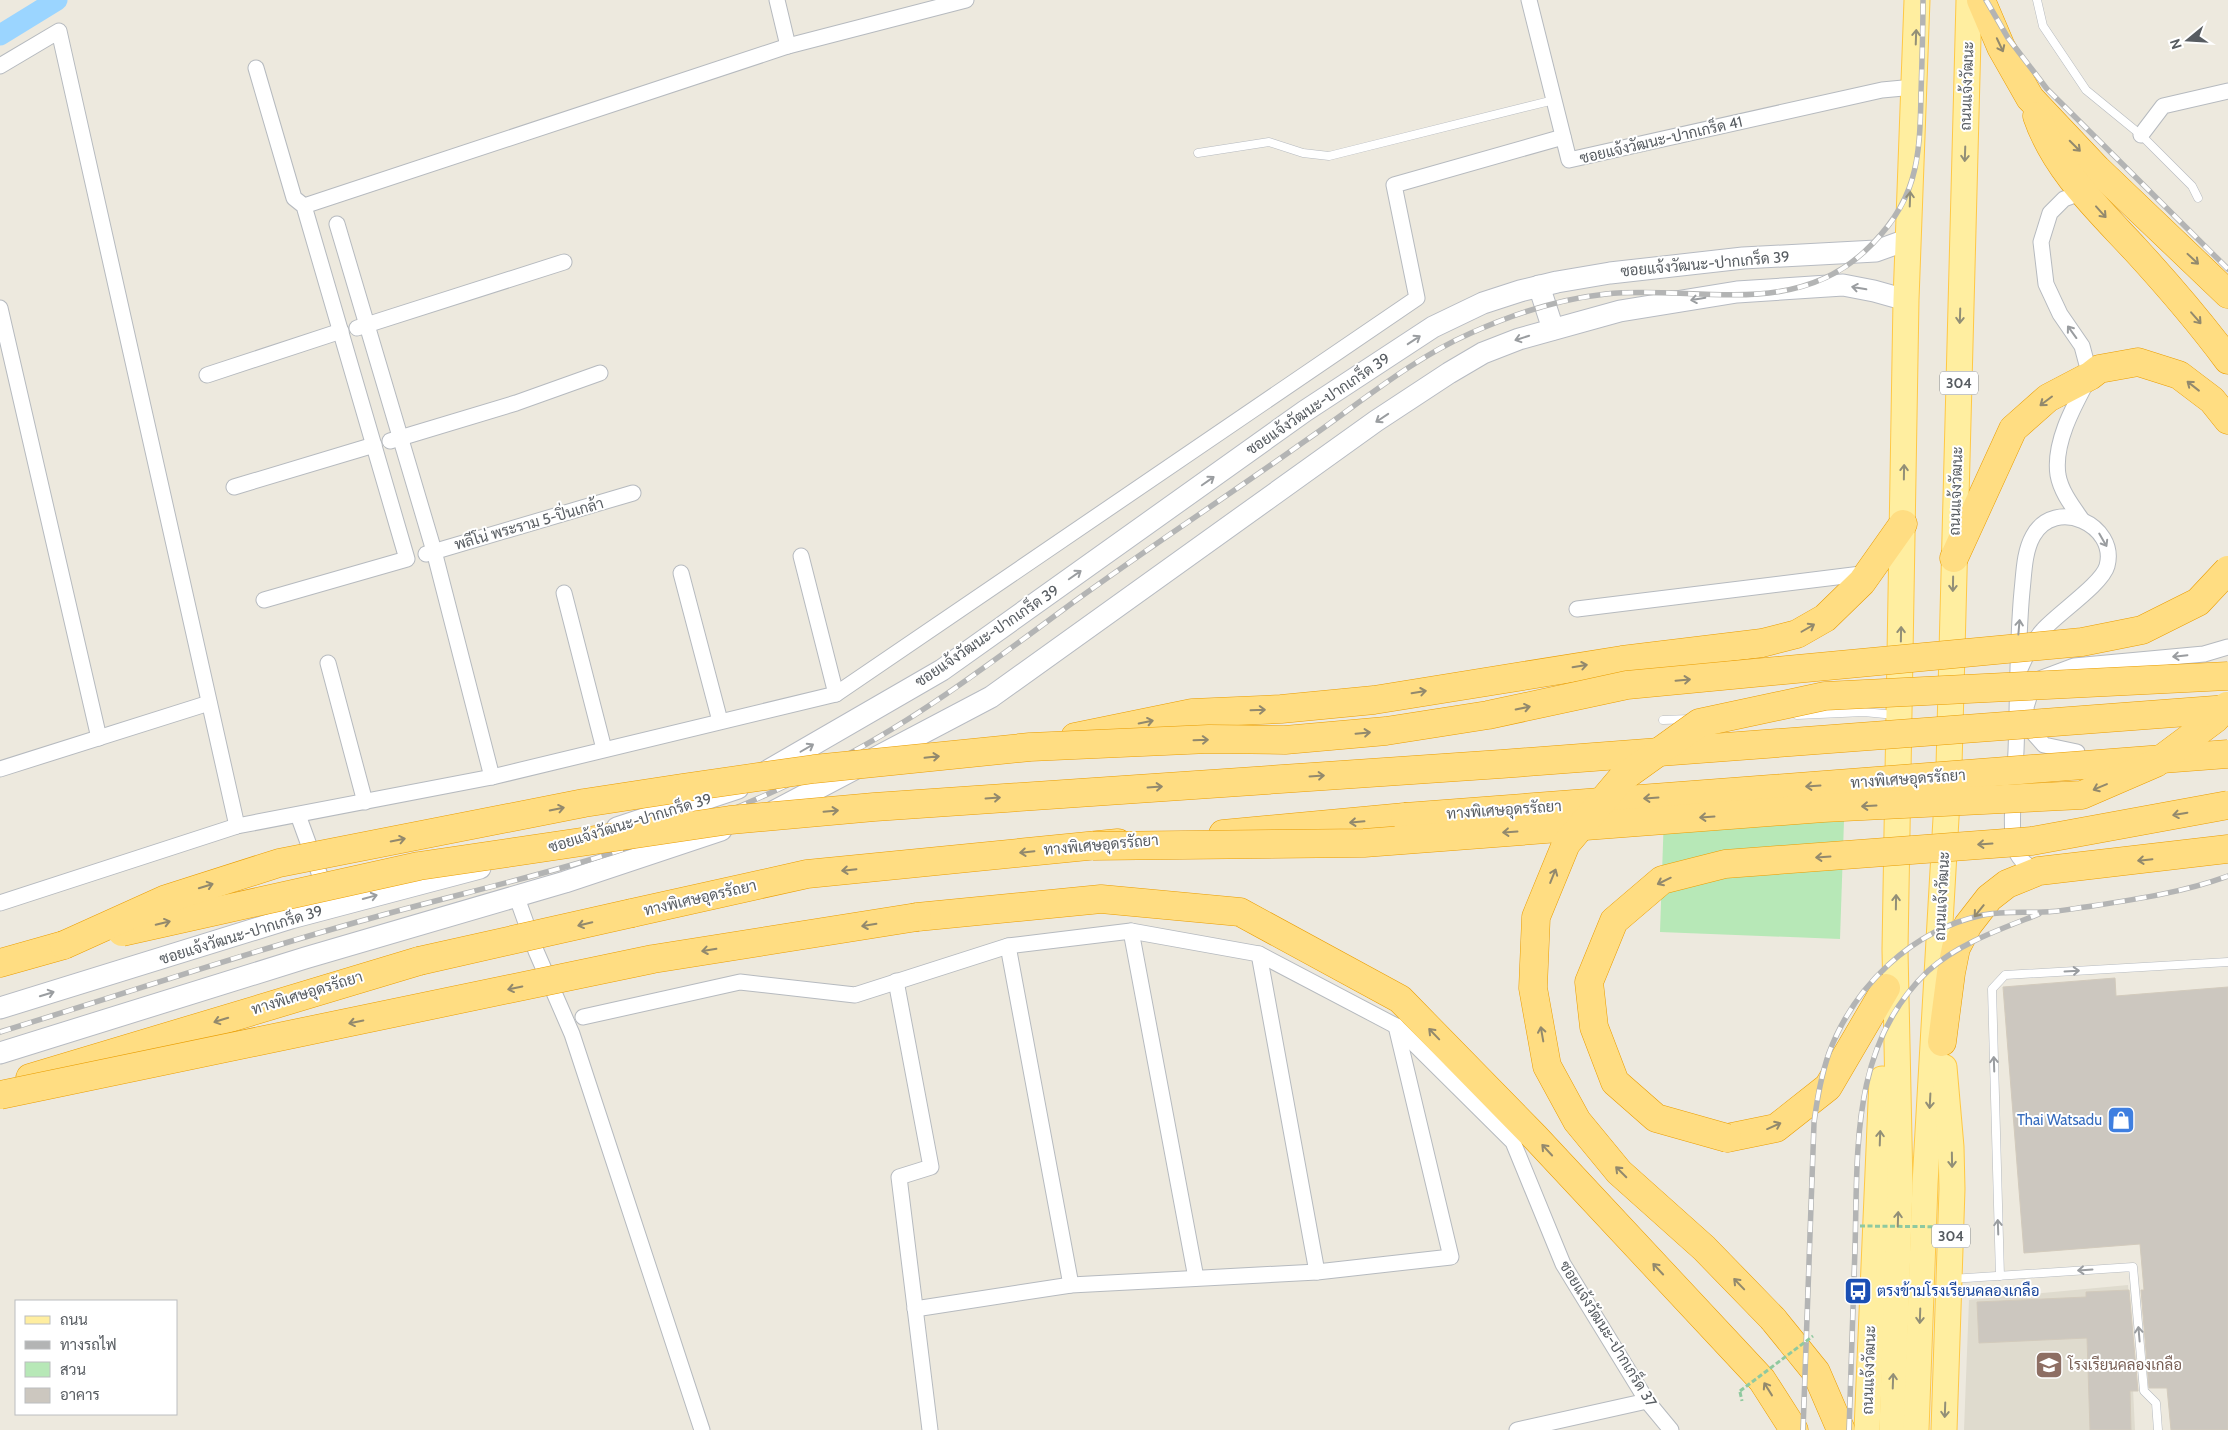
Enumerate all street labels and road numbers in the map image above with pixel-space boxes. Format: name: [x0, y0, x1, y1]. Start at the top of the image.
street label: ถนนแจ้งวัฒนะ: [1955, 41, 1978, 131]
street label: ซอยแจ้งวัฒนะ-ปากเกร็ด 41: [1577, 111, 1744, 168]
street label: ซอยแจ้งวัฒนะ-ปากเกร็ด 39: [1620, 246, 1790, 280]
street label: ซอยแจ้งวัฒนะ-ปากเกร็ด 39: [1241, 347, 1393, 459]
road number: 304: [1940, 372, 1978, 394]
street label: ถนนแจ้งวัฒนะ: [1944, 446, 1967, 536]
street label: พลีโน่ พระราม 5-ปิ่นเกล้า: [451, 489, 606, 554]
street label: ซอยแจ้งวัฒนะ-ปากเกร็ด 39: [910, 579, 1062, 691]
street label: ทางพิเศษอุดรรัถยา: [1850, 766, 1966, 794]
street label: ซอยแจ้งวัฒนะ-ปากเกร็ด 39: [546, 788, 714, 856]
street label: ทางพิเศษอุดรรัถยา: [1446, 797, 1562, 825]
street label: ทางพิเศษอุดรรัถยา: [1043, 831, 1159, 861]
street label: ถนนแจ้งวัฒนะ: [1930, 851, 1953, 941]
street label: ทางพิเศษอุดรรัถยา: [642, 876, 759, 922]
street label: ซอยแจ้งวัฒนะ-ปากเกร็ด 39: [157, 900, 325, 968]
street label: ทางพิเศษอุดรรัถยา: [249, 968, 365, 1020]
road number: 304: [1932, 1224, 1970, 1248]
street label: ซอยแจ้งวัฒนะ-ปากเกร็ด 37: [1556, 1257, 1662, 1411]
street label: ถนนแจ้งวัฒนะ: [1857, 1325, 1880, 1415]

